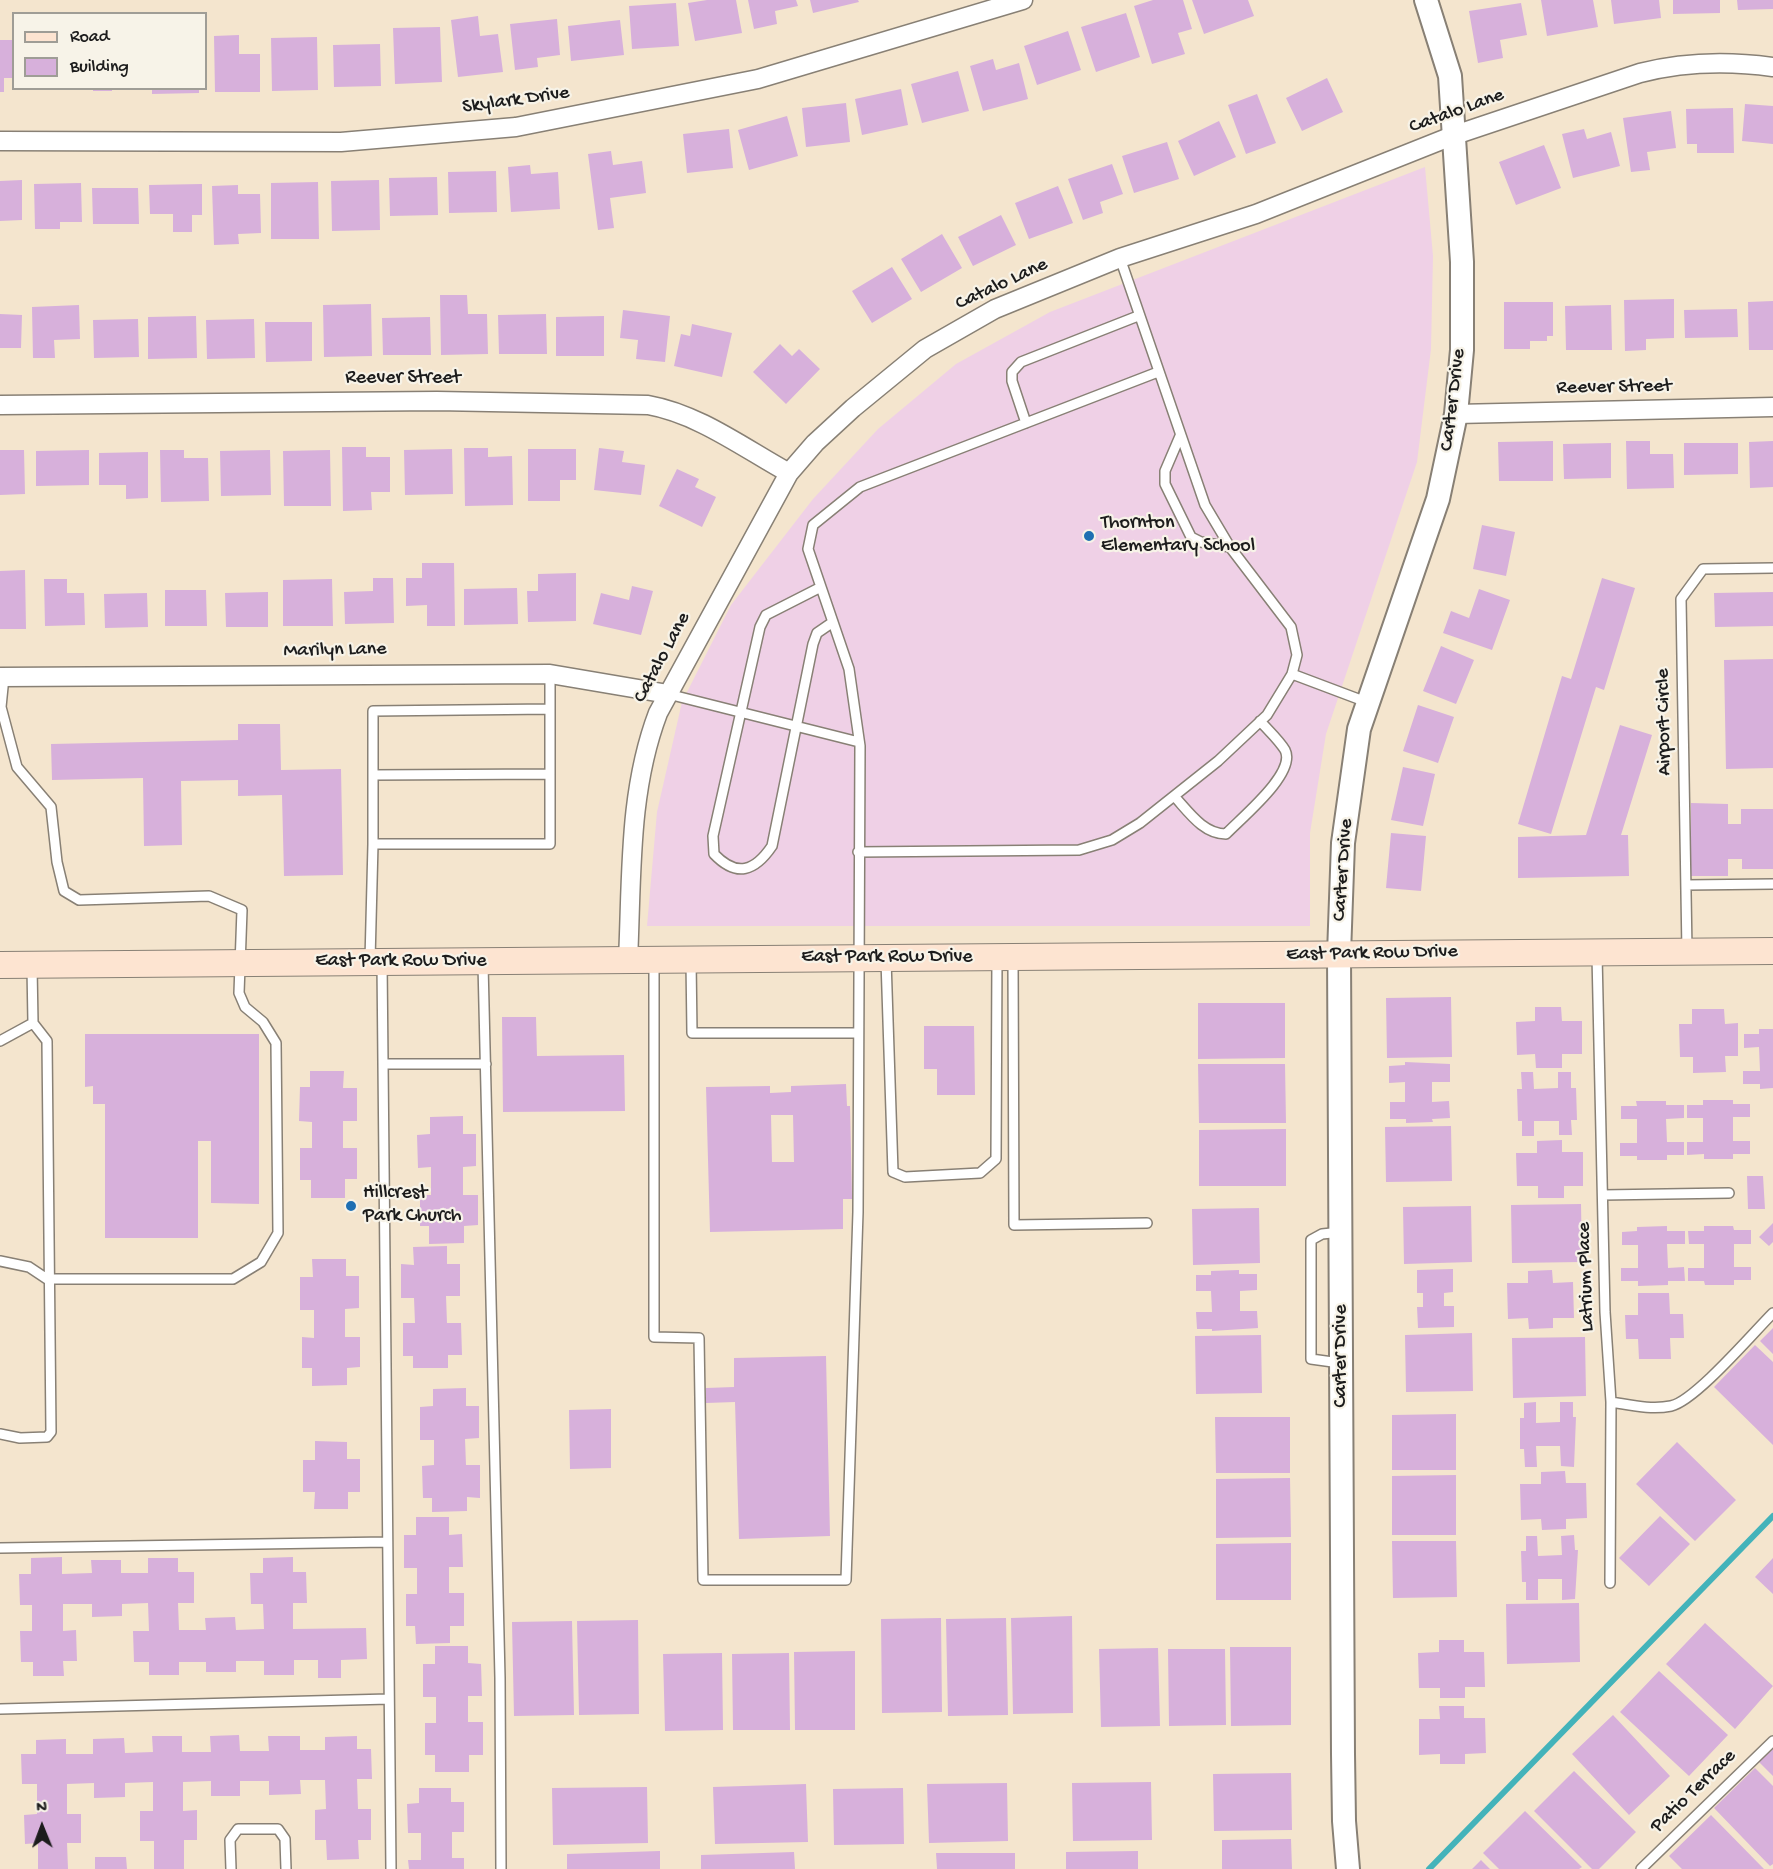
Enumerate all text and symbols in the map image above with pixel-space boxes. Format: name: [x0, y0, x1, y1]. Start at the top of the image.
legend: [12, 12, 207, 90]
text: Road: [70, 27, 109, 48]
text: Building: [70, 57, 129, 78]
street label: Skylark Drive: [461, 82, 571, 120]
street label: Catalo Lane: [1406, 84, 1508, 140]
street label: Catalo Lane: [952, 253, 1052, 317]
street label: Carter Drive: [1436, 347, 1472, 453]
street label: Reever Street: [345, 367, 461, 391]
street label: Reever Street: [1556, 375, 1672, 401]
place label: Thornton Elementary School: [1101, 512, 1255, 559]
marker: Thornton Elementary School: [1082, 529, 1096, 543]
street label: Catalo Lane: [629, 609, 697, 707]
street label: Marilyn Lane: [283, 638, 387, 664]
street label: Airport Circle: [1652, 668, 1678, 776]
street label: Carter Drive: [1328, 818, 1360, 922]
street label: East Park Row Drive: [1286, 941, 1458, 967]
street label: East Park Row Drive: [801, 946, 973, 970]
street label: East Park Row Drive: [315, 950, 487, 974]
place label: Hillcrest Park Church: [363, 1182, 461, 1229]
marker: Hillcrest Park Church: [344, 1199, 358, 1213]
street label: Latrium Place: [1573, 1222, 1601, 1332]
street label: Carter Drive: [1330, 1305, 1354, 1407]
street label: Patio Terrace: [1646, 1745, 1742, 1839]
north arrow: [12, 1797, 72, 1857]
text: N: [36, 1799, 47, 1818]

